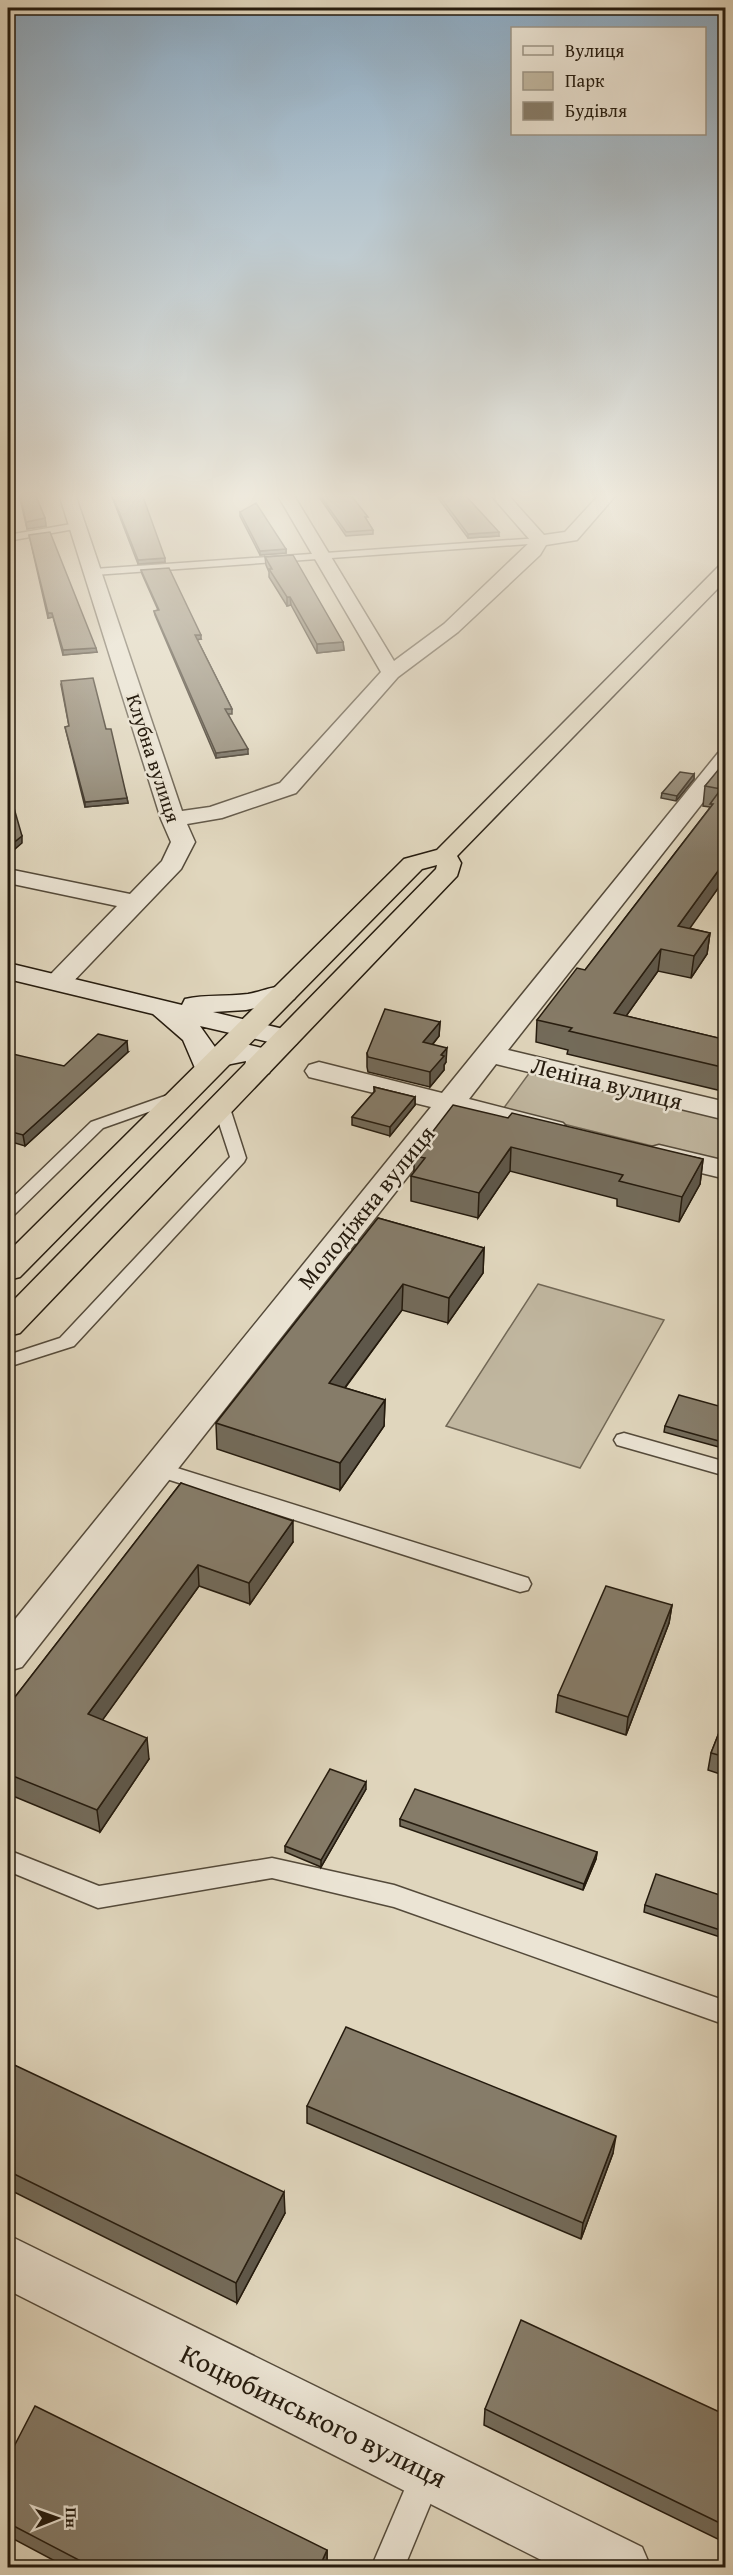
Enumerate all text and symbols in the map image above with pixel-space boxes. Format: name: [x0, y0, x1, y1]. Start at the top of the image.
legend: [511, 27, 706, 135]
text: Вулиця: [565, 37, 624, 64]
text: Парк: [565, 67, 605, 94]
text: Будівля: [565, 97, 627, 124]
street label: Клубна вулиця: [120, 690, 188, 826]
street label: Леніна вулиця: [528, 1047, 686, 1119]
street label: Молодіжна вулиця: [289, 1118, 443, 1296]
street label: Коцюбинського вулиця: [174, 2333, 454, 2497]
north arrow: [27, 2488, 87, 2548]
text: Пн: [60, 2507, 84, 2528]

